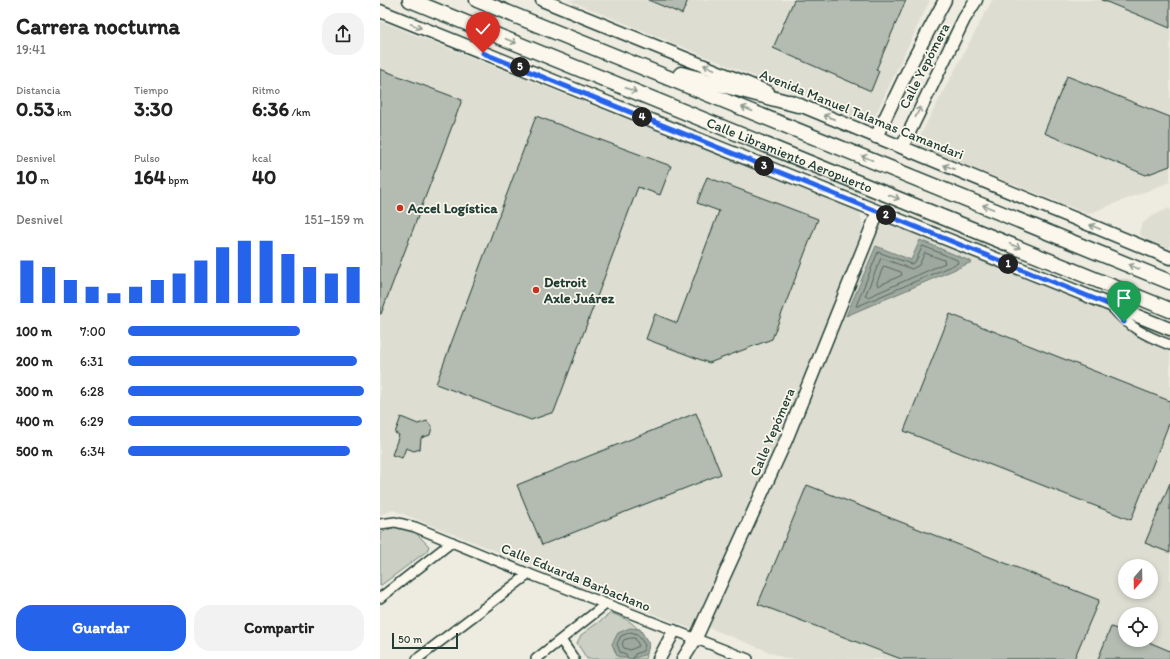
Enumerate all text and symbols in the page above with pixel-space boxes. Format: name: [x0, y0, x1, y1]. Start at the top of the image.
pin: [466, 12, 500, 53]
text: Carrera nocturna: [16, 13, 180, 40]
button: share: [322, 13, 364, 55]
icon: check: [472, 18, 494, 40]
street label: Calle Yepómera: [896, 20, 953, 112]
one-way arrow: [410, 22, 422, 30]
one-way arrow: [504, 38, 516, 45]
text: 19:41: [16, 42, 46, 57]
pin: 5: [510, 57, 530, 77]
text: 5: [517, 60, 523, 73]
one-way arrow: [703, 63, 715, 71]
street label: Avenida Manuel Talamas Camandari: [757, 66, 966, 163]
text: Distancia: [16, 84, 60, 97]
text: Tiempo: [134, 84, 168, 97]
text: Ritmo: [252, 84, 280, 97]
one-way arrow: [625, 87, 637, 95]
text: 0.53: [16, 97, 55, 121]
text: 3:30: [134, 97, 173, 121]
text: 6:36: [252, 97, 289, 121]
one-way arrow: [742, 105, 754, 112]
text: km: [55, 106, 72, 119]
text: /km: [289, 106, 311, 119]
one-way arrow: [915, 106, 922, 118]
pin: 4: [632, 107, 652, 127]
text: 4: [639, 110, 645, 123]
one-way arrow: [823, 113, 835, 121]
street label: Calle Libramiento Aeropuerto: [704, 114, 875, 197]
text: Desnivel: [16, 152, 56, 165]
text: Pulso: [134, 152, 160, 165]
text: kcal: [252, 152, 272, 165]
one-way arrow: [862, 154, 874, 161]
pin: 3: [754, 156, 774, 176]
text: 3: [761, 159, 767, 172]
one-way arrow: [943, 162, 955, 170]
text: 10: [16, 165, 38, 189]
text: 164: [134, 165, 166, 189]
text: 40: [252, 165, 276, 189]
text: m: [38, 174, 49, 187]
text: bpm: [166, 174, 189, 187]
one-way arrow: [888, 194, 900, 202]
place label: Accel Logística: [407, 200, 498, 217]
marker: Accel Logística: [395, 203, 405, 213]
one-way arrow: [982, 203, 994, 211]
pin: 2: [876, 205, 896, 225]
text: 2: [883, 208, 889, 221]
text: Desnivel: [16, 212, 63, 227]
text: 151–159 m: [304, 212, 364, 227]
one-way arrow: [1090, 223, 1102, 230]
one-way arrow: [1008, 243, 1020, 251]
pin: 1: [998, 254, 1018, 274]
text: 1: [1005, 257, 1011, 270]
one-way arrow: [1128, 263, 1140, 271]
place label: Detroit Axle Juárez: [543, 274, 615, 307]
pin: [1107, 281, 1141, 322]
marker: Detroit Axle Juárez: [531, 285, 541, 295]
icon: arrive: [1113, 287, 1135, 309]
text: 100 m: [16, 324, 52, 339]
text: 7:00: [80, 324, 106, 339]
text: 200 m: [16, 354, 53, 369]
text: 6:31: [80, 354, 103, 369]
text: 300 m: [16, 384, 53, 399]
text: 6:28: [80, 384, 104, 399]
street label: Calle Yepómera: [746, 386, 799, 479]
text: 400 m: [16, 414, 54, 429]
text: 6:29: [80, 414, 104, 429]
text: 500 m: [16, 444, 53, 459]
text: 6:34: [80, 444, 105, 459]
street label: Calle Eduarda Barbachano: [499, 540, 653, 615]
north arrow: [1118, 559, 1158, 599]
map controls: [1118, 559, 1158, 647]
button: Guardar: [16, 605, 186, 651]
button: Compartir: [194, 605, 364, 651]
button: locate: [1118, 607, 1158, 647]
scale bar: [392, 631, 458, 650]
text: 50 m: [398, 633, 422, 646]

